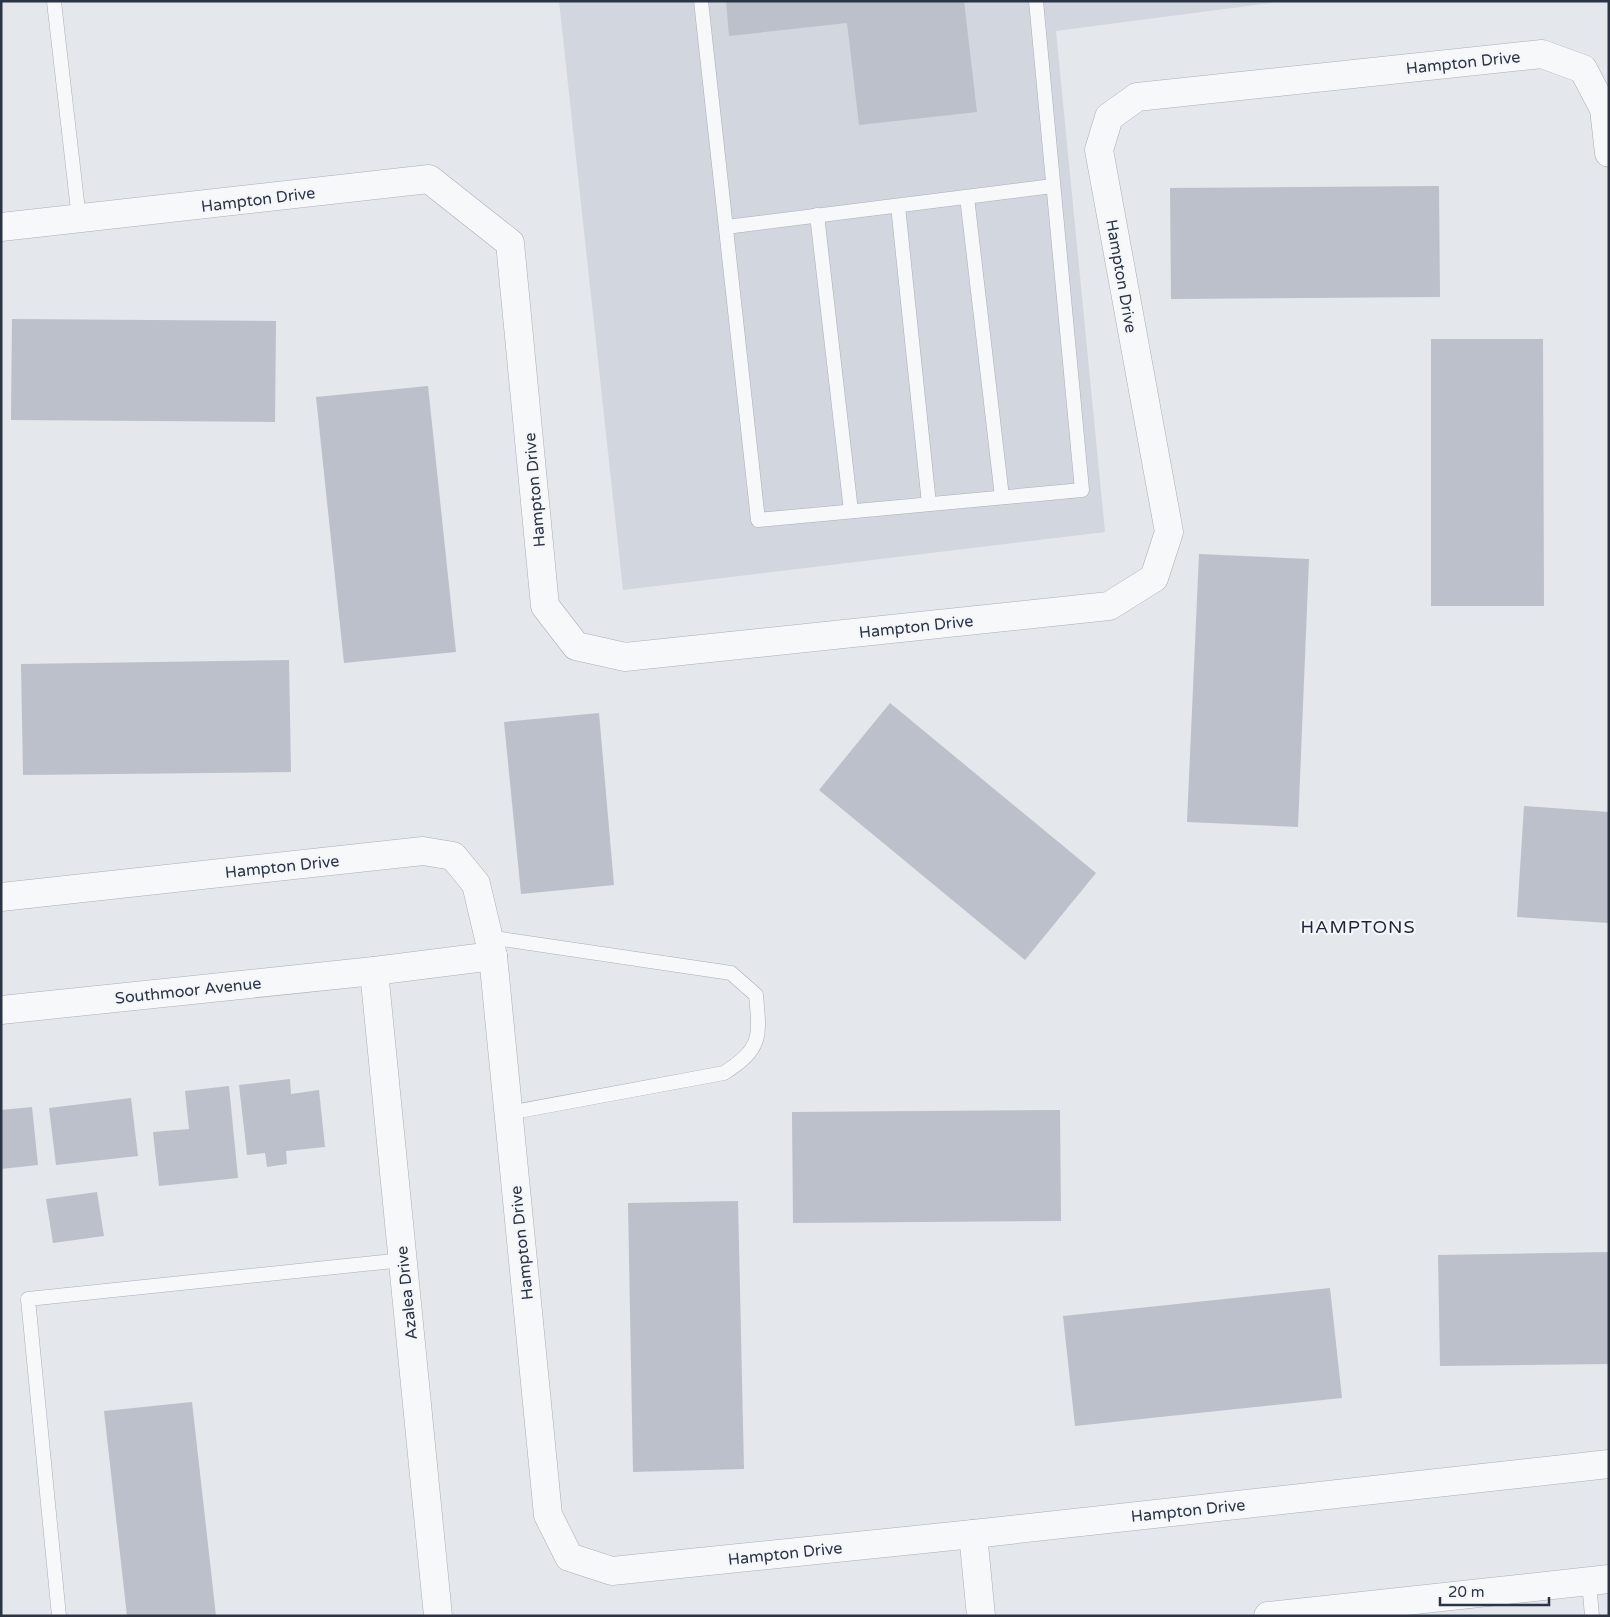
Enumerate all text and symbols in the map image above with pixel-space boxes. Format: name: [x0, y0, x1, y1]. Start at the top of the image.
street label: Hampton Drive: [1405, 47, 1521, 79]
street label: Hampton Drive: [200, 183, 316, 217]
street label: Hampton Drive: [1101, 218, 1141, 334]
street label: Hampton Drive: [520, 432, 550, 548]
street label: Hampton Drive: [858, 611, 974, 643]
street label: Hampton Drive: [224, 851, 340, 883]
district label: HAMPTONS: [1300, 916, 1416, 938]
street label: Southmoor Avenue: [114, 973, 262, 1009]
street label: Hampton Drive: [506, 1185, 538, 1301]
street label: Azalea Drive: [392, 1245, 422, 1341]
street label: Hampton Drive: [1130, 1495, 1246, 1527]
street label: Hampton Drive: [727, 1538, 843, 1570]
scale bar: [1440, 1574, 1549, 1606]
text: 20 m: [1448, 1583, 1485, 1601]

